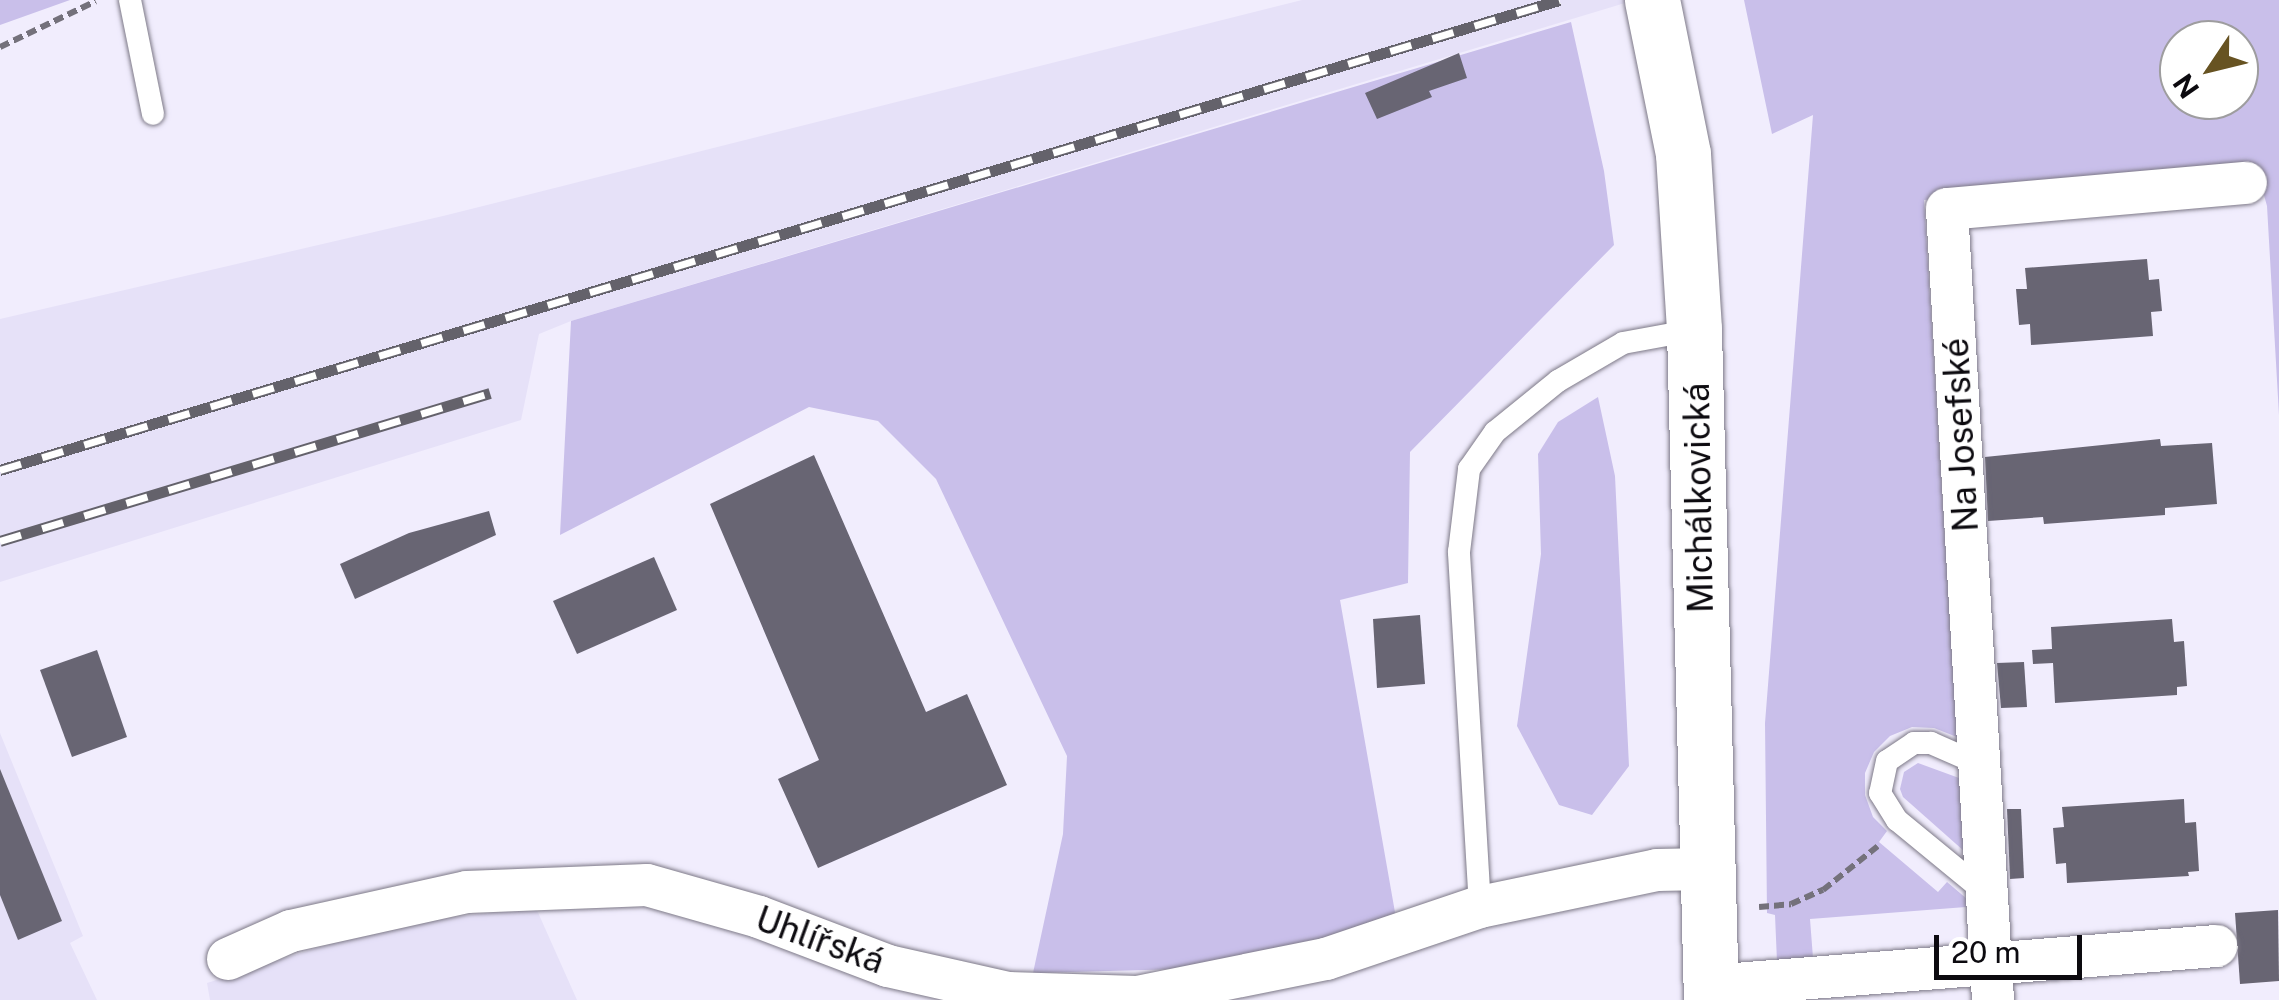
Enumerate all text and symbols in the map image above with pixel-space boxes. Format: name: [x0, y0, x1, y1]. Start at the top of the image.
north arrow: [2159, 20, 2259, 120]
text: N: [2166, 68, 2205, 105]
street label: Na Josefské: [1935, 337, 1987, 533]
street label: Michálkovická: [1676, 383, 1722, 613]
street label: Uhlířská: [750, 897, 890, 983]
scale bar: [1939, 915, 2086, 977]
text: 20 m: [1951, 934, 2020, 970]

